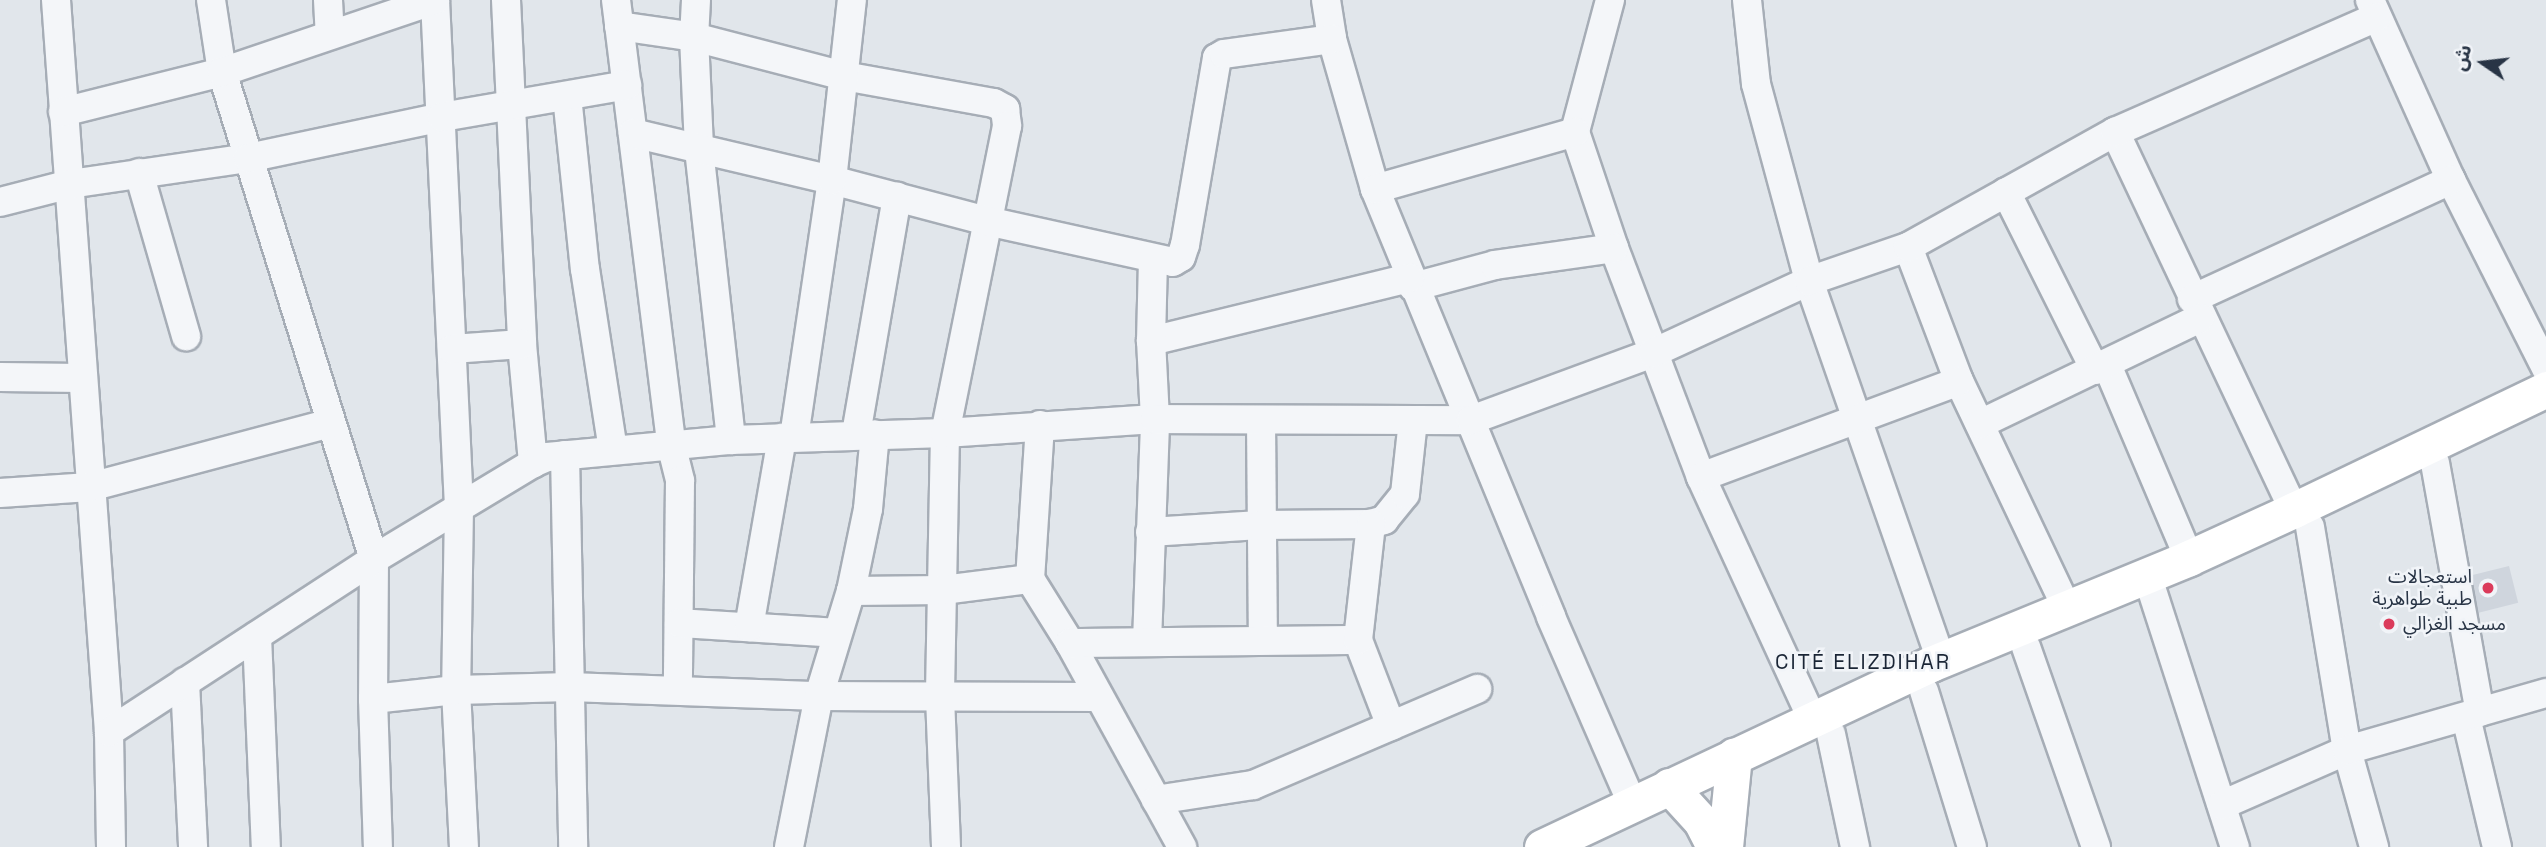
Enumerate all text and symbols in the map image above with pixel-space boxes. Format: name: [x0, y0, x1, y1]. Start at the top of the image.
north arrow: [2448, 28, 2518, 98]
text: ش: [2447, 42, 2477, 73]
place label: استعجالات طبية طواهرية: [2372, 566, 2472, 610]
marker: استعجالات طبية طواهرية: [2478, 578, 2498, 598]
place label: مسجد الغزالي: [2403, 613, 2506, 635]
marker: مسجد الغزالي: [2381, 616, 2397, 632]
district label: CITÉ ELIZDIHAR: [1777, 649, 1949, 675]

